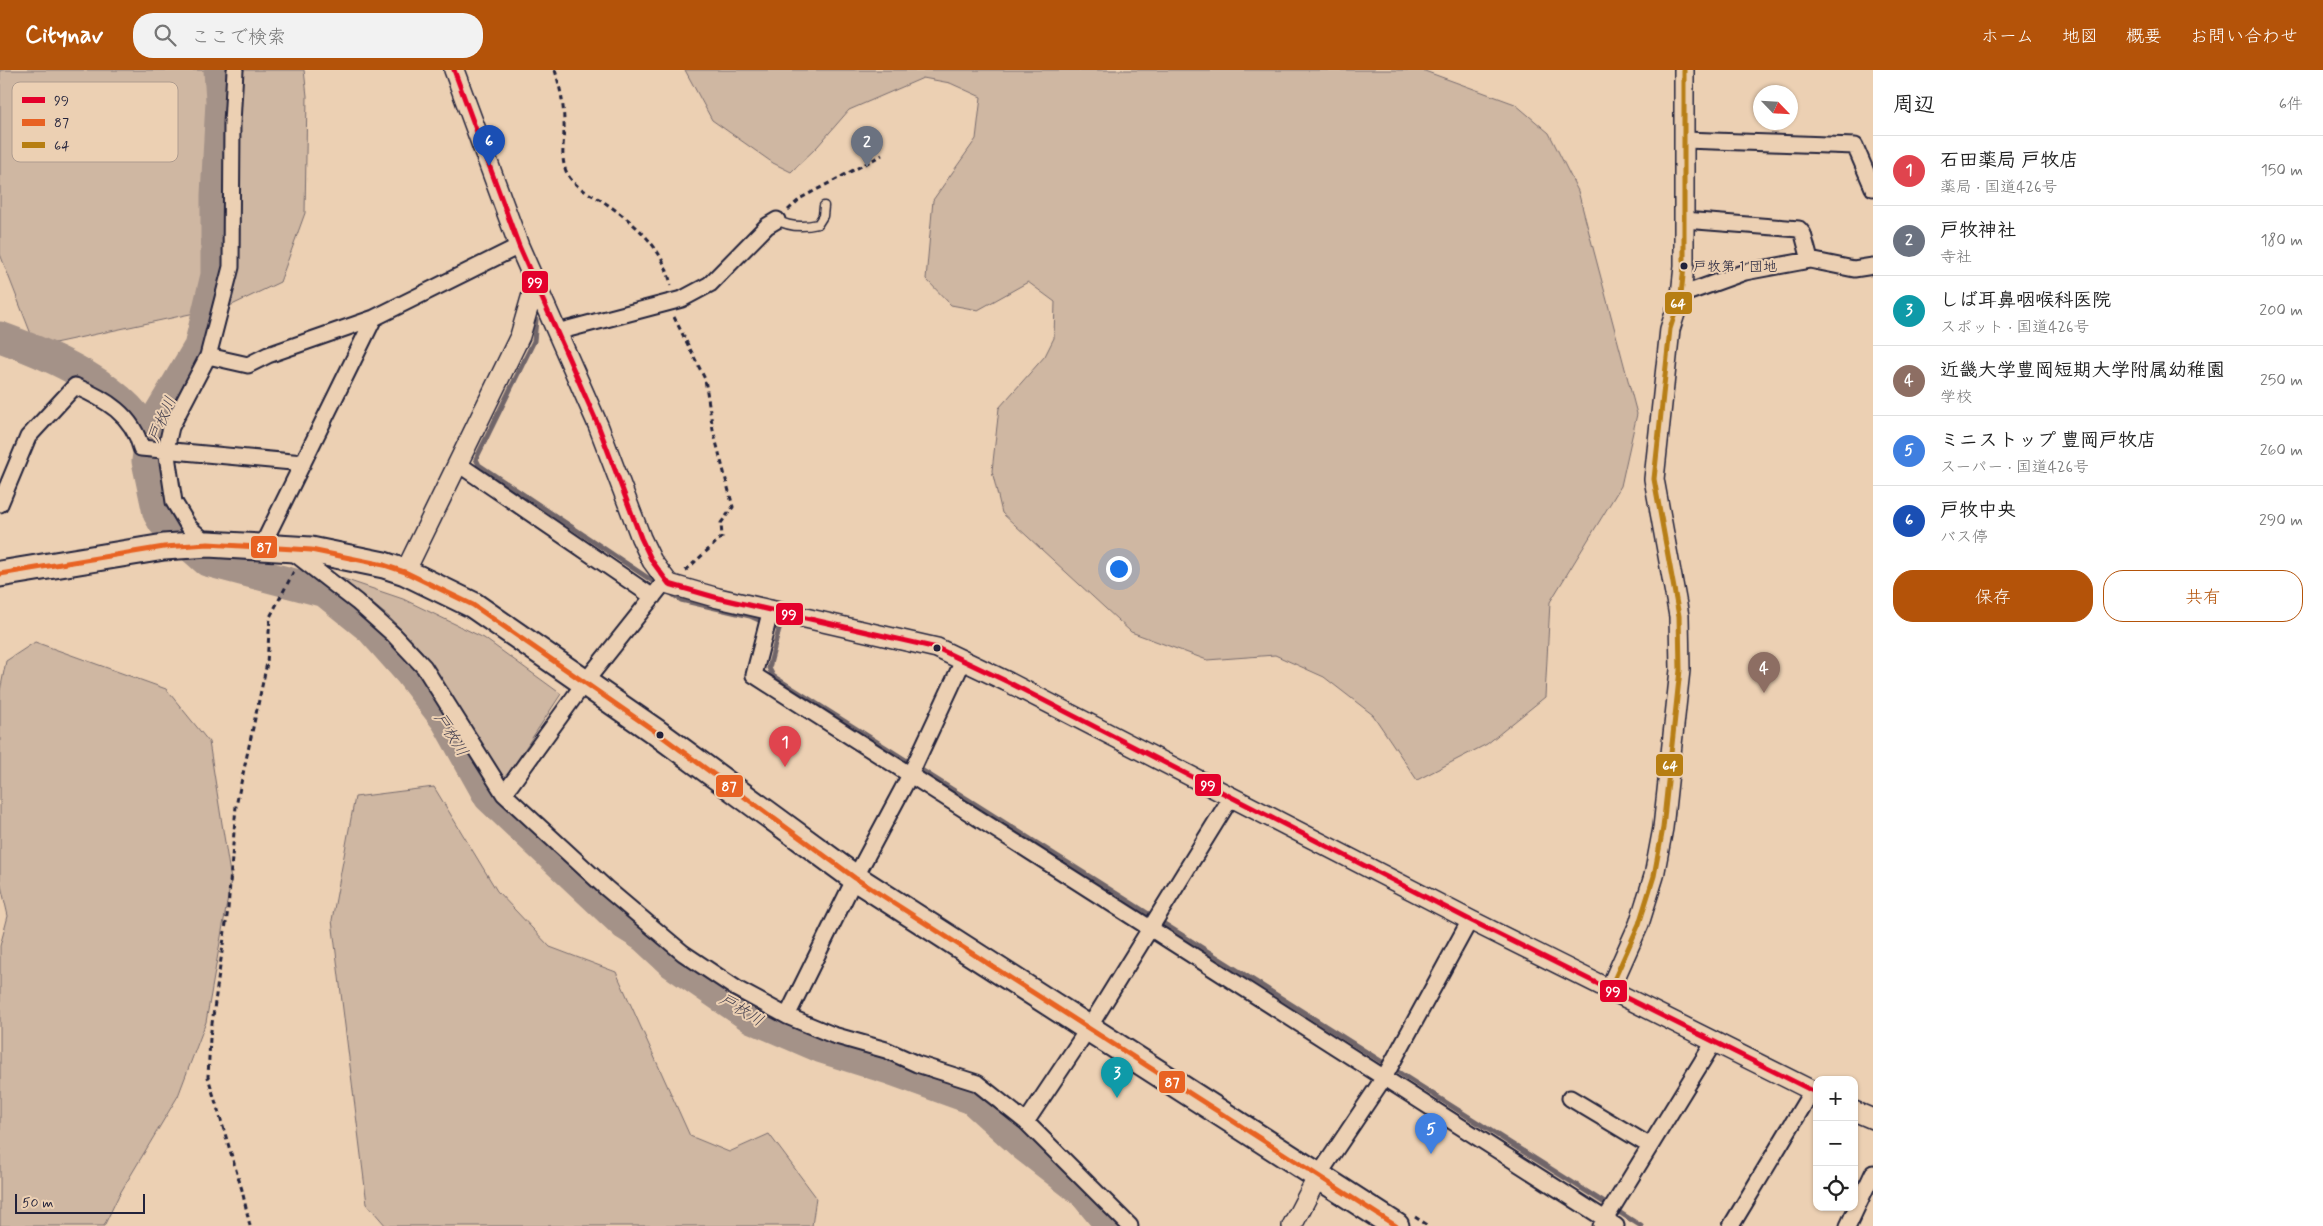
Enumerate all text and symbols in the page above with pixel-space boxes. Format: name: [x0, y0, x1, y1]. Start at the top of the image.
search box: [133, 13, 483, 58]
text: Citynav: [25, 20, 103, 51]
icon: search: [151, 21, 179, 49]
text: ここで検索: [191, 25, 286, 50]
text: ホーム: [1981, 25, 2034, 49]
text: 地図: [2062, 25, 2098, 49]
text: 概要: [2126, 25, 2162, 49]
text: お問い合わせ: [2190, 25, 2298, 49]
legend: [12, 82, 178, 162]
north arrow: [1753, 85, 1798, 130]
text: 周辺: [1893, 91, 1935, 119]
text: 99: [54, 92, 69, 110]
text: 6件: [2279, 94, 2303, 115]
text: 87: [54, 114, 69, 132]
pin: 6: [473, 125, 505, 166]
pin: 2: [851, 126, 883, 167]
text: 64: [54, 137, 70, 155]
text: 石田薬局 戸牧店: [1940, 148, 2078, 173]
text: 1: [1905, 160, 1913, 181]
text: 150 m: [2261, 160, 2303, 181]
text: 薬局 · 国道426号: [1940, 177, 2058, 198]
text: 戸牧神社: [1940, 218, 2016, 243]
text: 2: [1905, 230, 1913, 251]
text: 180 m: [2260, 230, 2303, 251]
text: 寺社: [1940, 247, 1972, 268]
place label: 戸牧第１団地: [1693, 258, 1777, 276]
marker: 戸牧第１団地: [1679, 261, 1689, 271]
line badge: 99: [521, 270, 549, 294]
text: 99: [527, 274, 543, 292]
text: しば耳鼻咽喉科医院: [1940, 288, 2111, 313]
line badge: 64: [1664, 291, 1693, 315]
text: 64: [1670, 295, 1686, 313]
text: 3: [1905, 300, 1913, 321]
text: 200 m: [2259, 300, 2303, 321]
text: スポット · 国道426号: [1940, 317, 2090, 338]
text: 近畿大学豊岡短期大学附属幼稚園: [1940, 358, 2225, 383]
text: 4: [1904, 370, 1914, 391]
text: 250 m: [2260, 370, 2303, 391]
text: 学校: [1940, 387, 1972, 408]
water label: 戸枚川: [143, 393, 181, 446]
text: ミニストップ 豊岡戸牧店: [1940, 428, 2156, 453]
text: 5: [1904, 440, 1914, 461]
text: 260 m: [2260, 440, 2303, 461]
text: スーパー · 国道426号: [1940, 457, 2089, 478]
text: 戸牧中央: [1940, 498, 2016, 523]
text: 6: [1905, 510, 1913, 531]
text: 290 m: [2259, 510, 2303, 531]
text: バス停: [1940, 527, 1988, 548]
line badge: 87: [250, 535, 278, 559]
text: 87: [257, 539, 271, 557]
your location: [1106, 556, 1132, 582]
button: 保存: [1893, 570, 2093, 622]
button: 共有: [2103, 570, 2303, 622]
line badge: 99: [775, 602, 804, 626]
text: 99: [781, 606, 797, 624]
unlabelled marker: [932, 643, 942, 653]
pin: 4: [1748, 652, 1780, 693]
water label: 戸枚川: [429, 709, 472, 761]
pin: 1: [769, 726, 801, 767]
unlabelled marker: [655, 730, 665, 740]
line badge: 64: [1655, 753, 1684, 777]
text: 64: [1662, 757, 1678, 775]
line badge: 99: [1194, 773, 1222, 797]
line badge: 87: [715, 774, 744, 798]
text: 99: [1200, 777, 1216, 795]
text: 87: [722, 778, 736, 796]
line badge: 99: [1599, 979, 1628, 1003]
text: 99: [1605, 983, 1621, 1001]
water label: 戸枚川: [715, 989, 767, 1032]
pin: 3: [1101, 1057, 1133, 1098]
line badge: 87: [1158, 1070, 1186, 1094]
text: 87: [1165, 1074, 1179, 1092]
map controls: [1813, 1076, 1858, 1211]
button: +: [1813, 1076, 1858, 1121]
pin: 5: [1415, 1113, 1447, 1154]
button: −: [1813, 1121, 1858, 1166]
button: locate: [1813, 1166, 1858, 1211]
scale bar: [15, 1191, 145, 1214]
text: 50 m: [22, 1194, 53, 1212]

